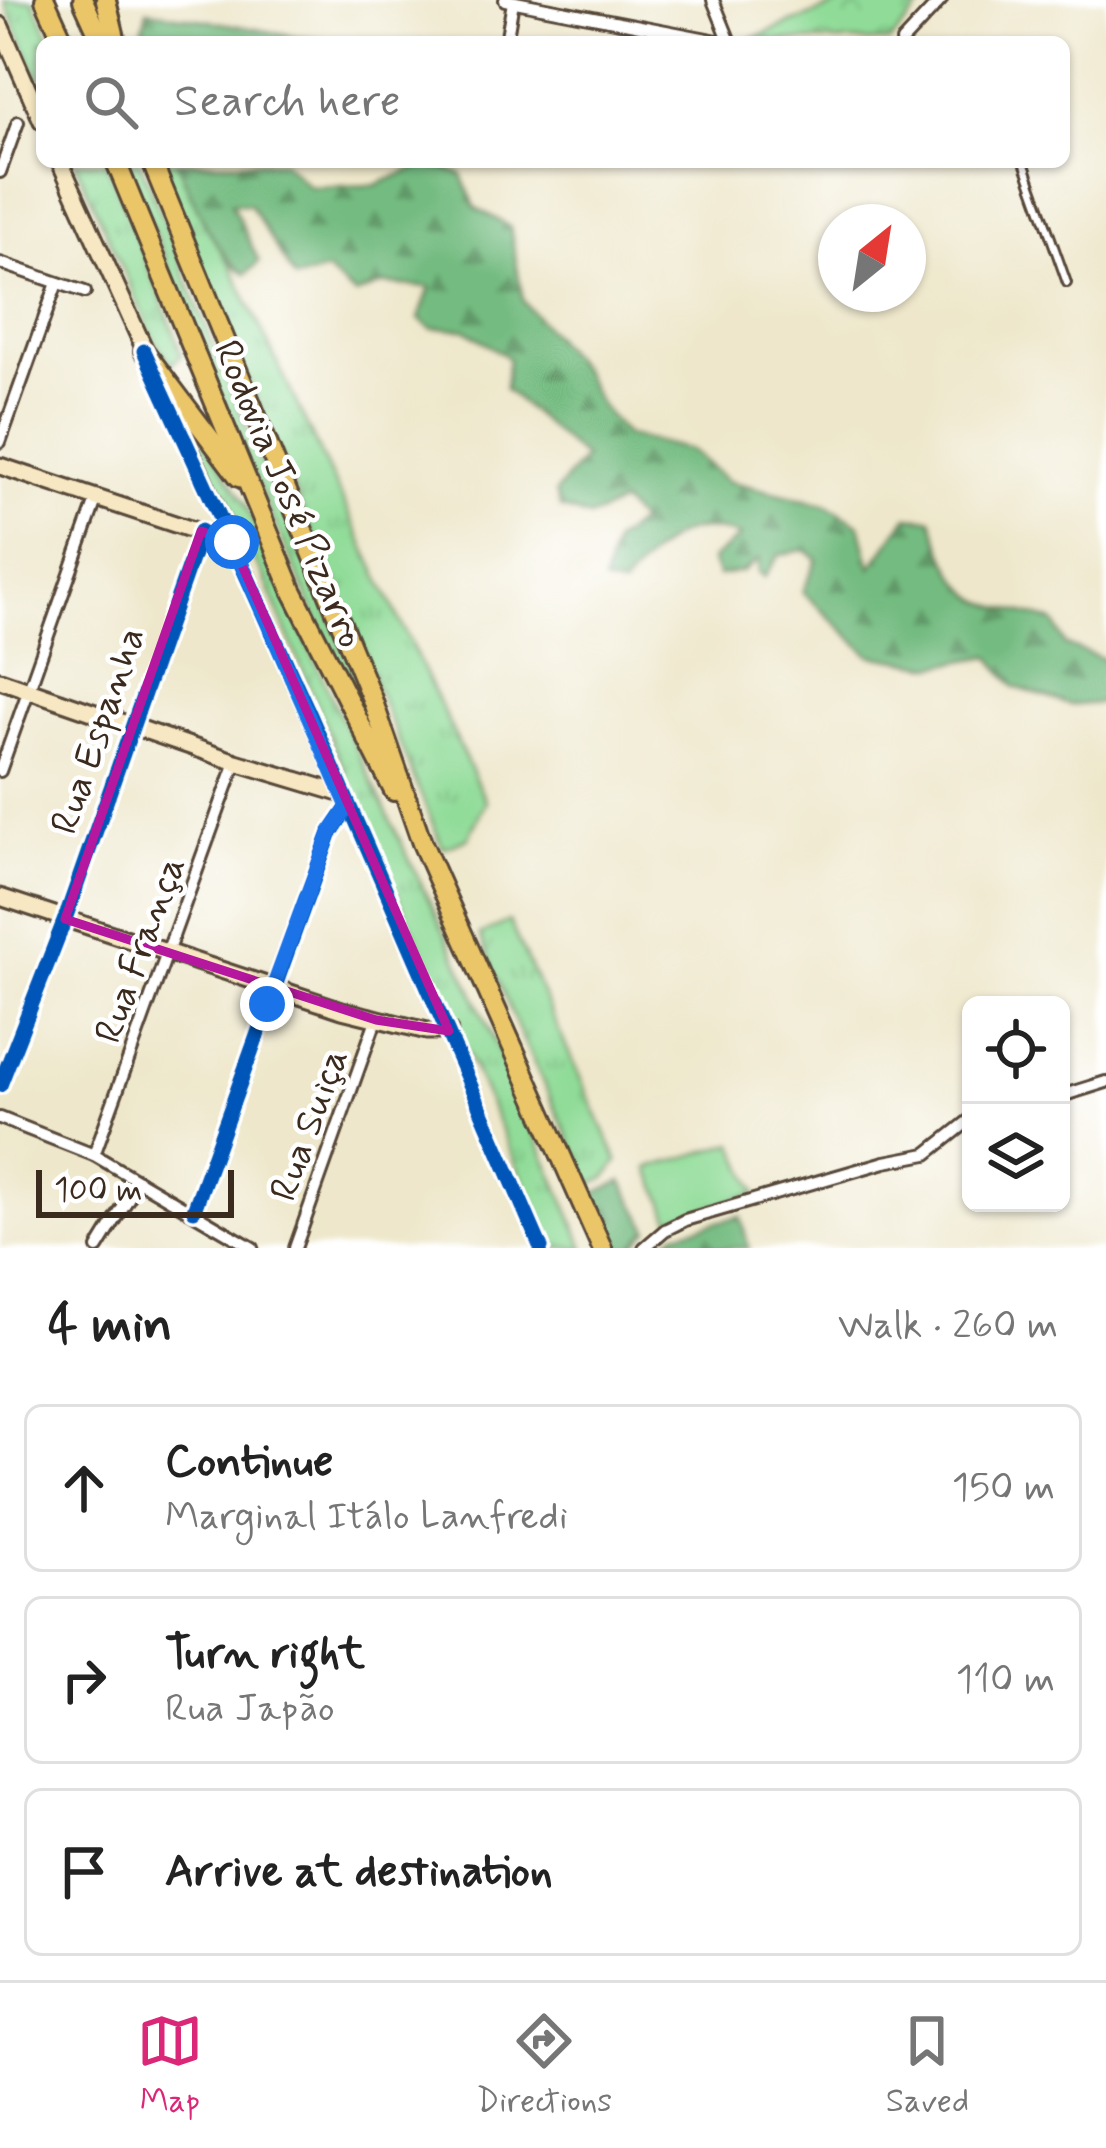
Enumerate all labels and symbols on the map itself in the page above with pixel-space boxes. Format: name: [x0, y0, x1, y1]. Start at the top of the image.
north arrow: [818, 204, 926, 312]
street label: Rodovia José Pizarro: [200, 333, 376, 656]
route start: [205, 515, 259, 569]
street label: Rua Espanha: [40, 621, 159, 841]
street label: Rua França: [84, 850, 199, 1051]
route end: [240, 977, 294, 1031]
street label: Rua Suiça: [259, 1042, 361, 1209]
scale bar: [36, 1164, 234, 1217]

